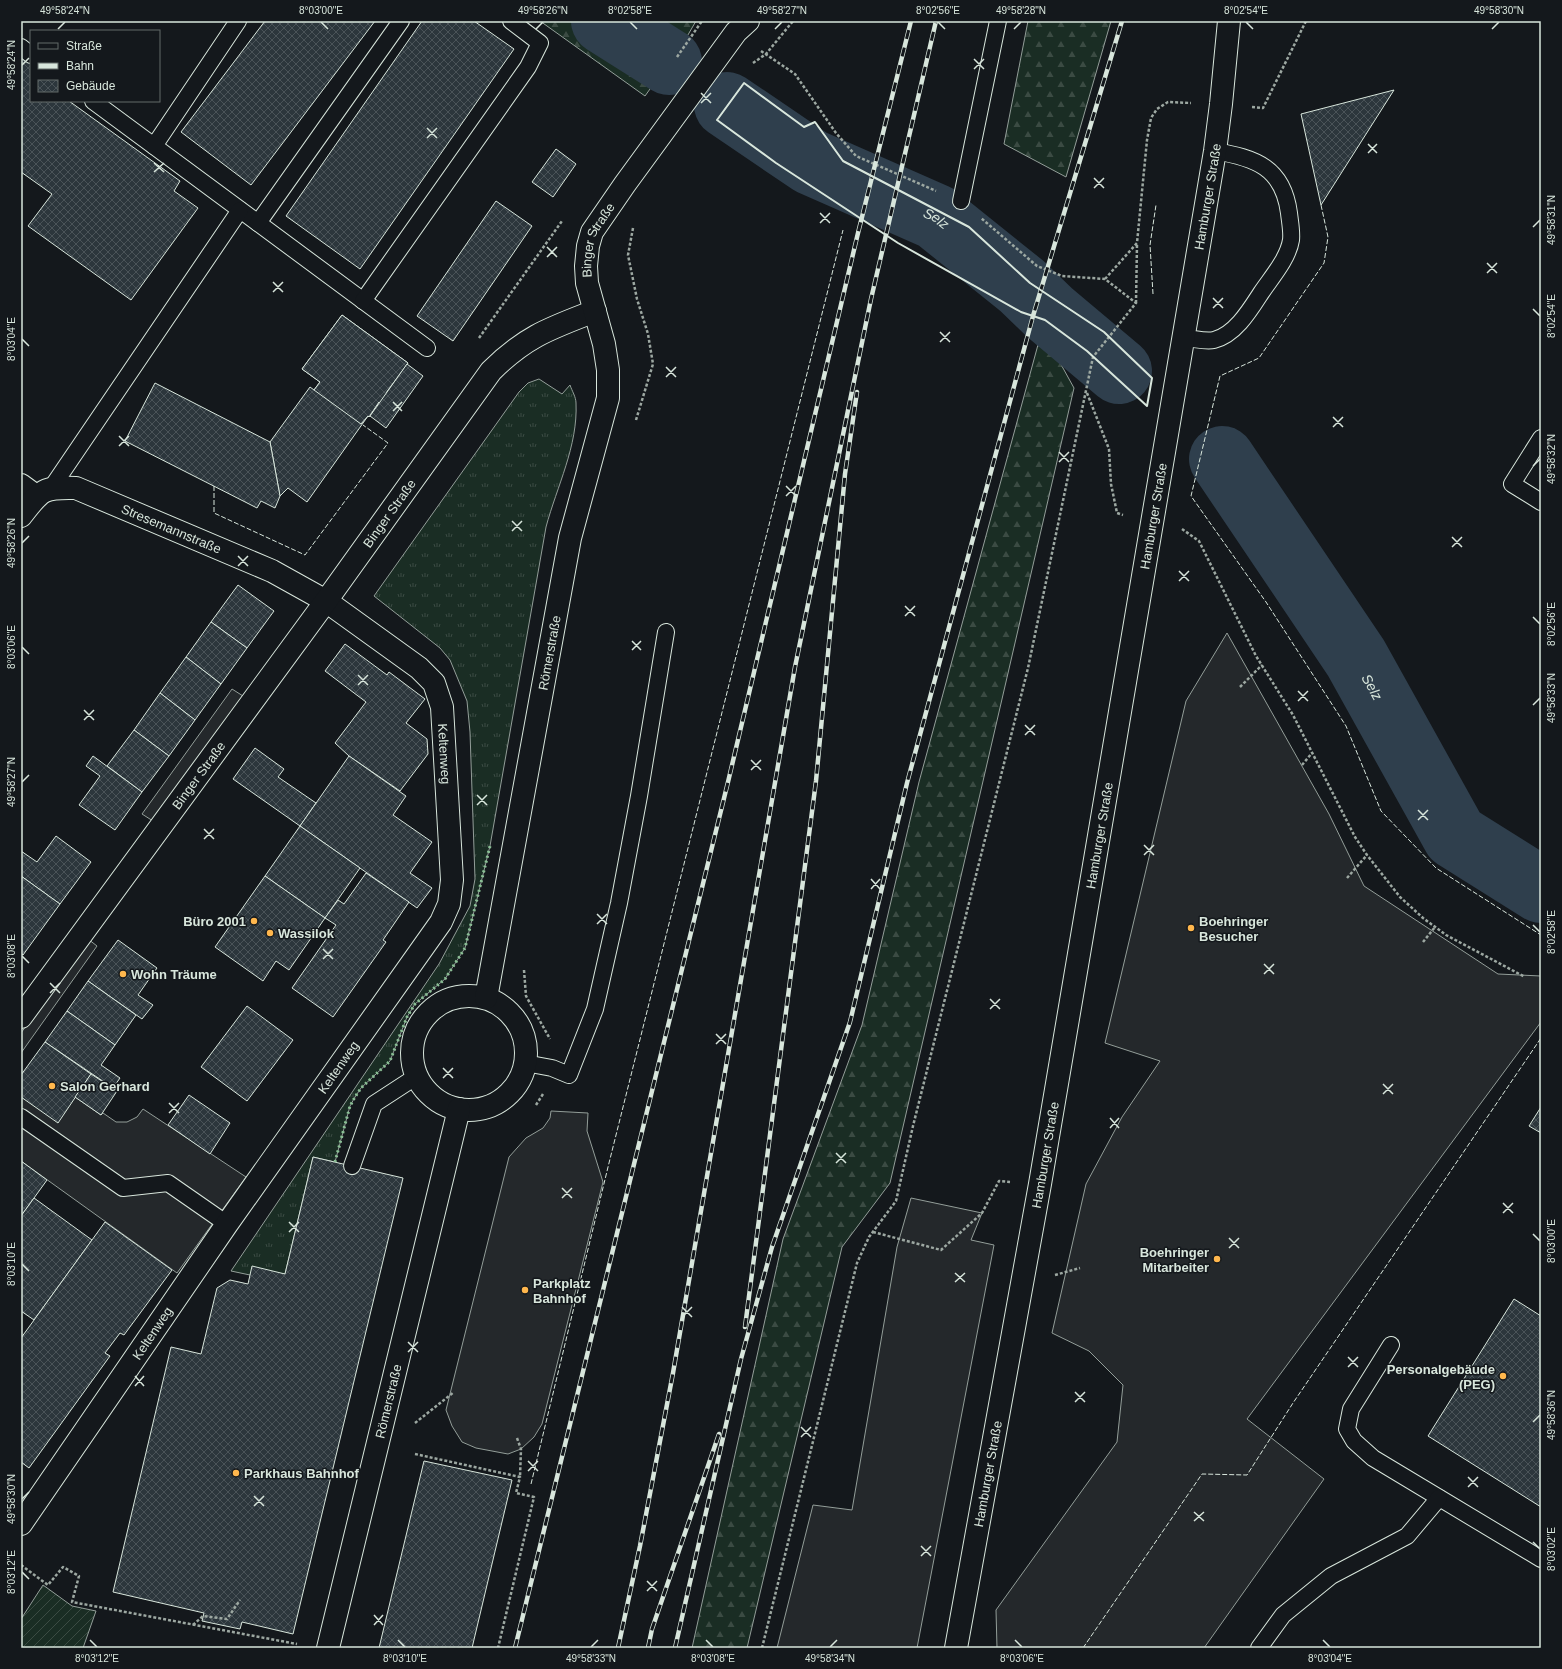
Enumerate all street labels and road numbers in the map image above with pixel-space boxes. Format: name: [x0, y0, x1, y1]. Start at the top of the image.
street label: Hamburger Straße: [1191, 143, 1224, 251]
street label: Binger Straße: [579, 200, 618, 278]
street label: Hamburger Straße: [1137, 462, 1170, 571]
street label: Binger Straße: [360, 476, 419, 550]
street label: Stresemannstraße: [119, 501, 223, 557]
street label: Römerstraße: [535, 614, 564, 691]
street label: Keltenweg: [435, 723, 453, 785]
street label: Binger Straße: [169, 739, 229, 812]
street label: Hamburger Straße: [1083, 781, 1116, 890]
street label: Keltenweg: [315, 1038, 362, 1096]
street label: Hamburger Straße: [1029, 1101, 1062, 1209]
street label: Keltenweg: [129, 1304, 176, 1363]
street label: Römerstraße: [372, 1363, 405, 1440]
street label: Hamburger Straße: [971, 1420, 1005, 1528]

